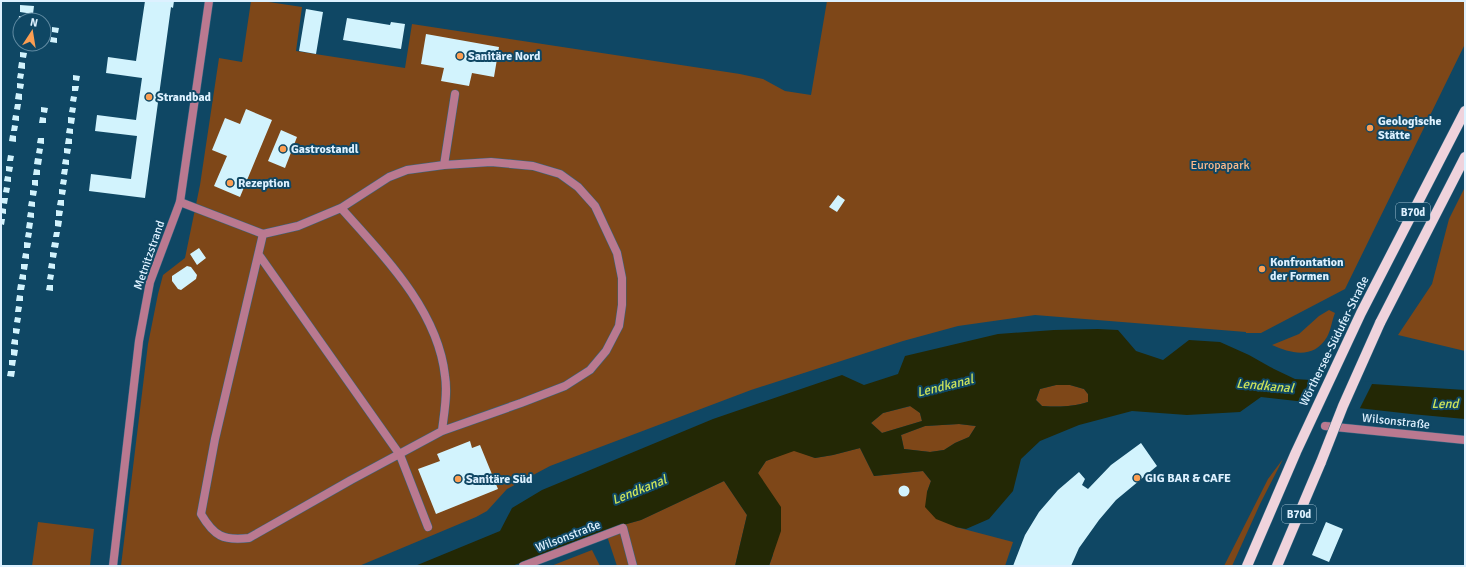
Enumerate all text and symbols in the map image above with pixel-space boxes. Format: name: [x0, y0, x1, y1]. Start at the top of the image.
north arrow: [12, 12, 52, 52]
text: N: [29, 16, 39, 30]
place label: Sanitäre Nord: [468, 49, 541, 64]
marker: Sanitäre Nord: [455, 51, 465, 61]
place label: Strandbad: [157, 90, 212, 105]
marker: Strandbad: [144, 92, 154, 102]
place label: Geologische Stätte: [1378, 114, 1442, 143]
marker: Geologische Stätte: [1365, 123, 1375, 133]
place label: Gastrostandl: [291, 142, 359, 157]
marker: Gastrostandl: [278, 144, 288, 154]
park label: Europapark: [1191, 158, 1249, 173]
place label: Rezeption: [238, 176, 290, 191]
marker: Rezeption: [225, 178, 235, 188]
road number: B70d: [1396, 203, 1430, 221]
street label: Metnitzstrand: [131, 219, 168, 292]
place label: Konfrontation der Formen: [1270, 255, 1344, 284]
marker: Konfrontation der Formen: [1257, 264, 1267, 274]
street label: Wörthersee-Südufer-Straße: [1296, 274, 1372, 409]
water label: Lendkanal: [915, 371, 976, 401]
water label: Lendkanal: [1236, 376, 1295, 397]
water label: Lend: [1432, 396, 1461, 412]
street label: Wilsonstraße: [1361, 410, 1431, 433]
water label: Lendkanal: [610, 471, 670, 508]
place label: GIG BAR & CAFE: [1145, 471, 1231, 486]
place label: Sanitäre Süd: [466, 472, 533, 487]
marker: GIG BAR & CAFE: [1132, 473, 1142, 483]
marker: Sanitäre Süd: [453, 474, 463, 484]
road number: B70d: [1282, 505, 1316, 523]
street label: Wilsonstraße: [534, 517, 603, 556]

